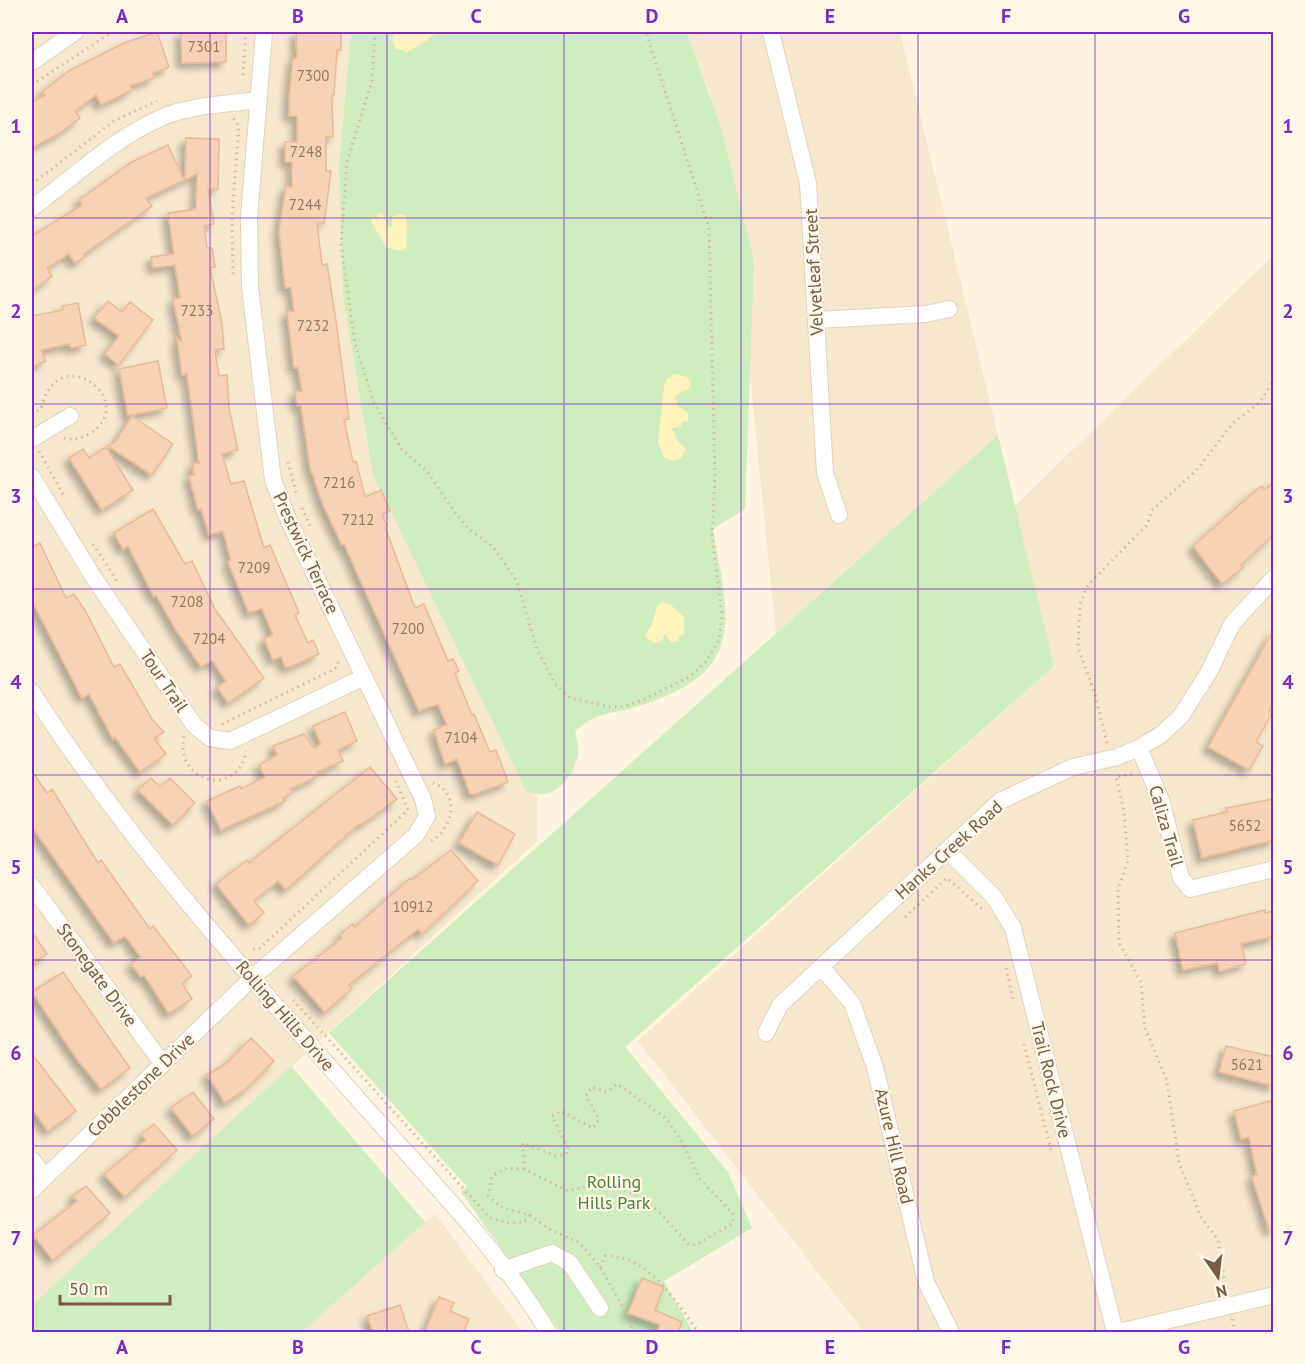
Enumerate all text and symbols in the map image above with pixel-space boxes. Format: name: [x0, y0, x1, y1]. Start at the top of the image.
text: A: [116, 3, 129, 29]
text: B: [292, 3, 304, 29]
text: C: [470, 3, 482, 29]
text: D: [646, 3, 659, 29]
text: E: [825, 3, 835, 29]
text: F: [1001, 3, 1011, 29]
text: G: [1178, 3, 1190, 29]
house number: 7301: [188, 37, 220, 56]
house number: 7300: [297, 66, 329, 85]
text: 1: [10, 113, 22, 139]
text: 1: [1282, 113, 1294, 139]
house number: 7248: [290, 142, 322, 161]
house number: 7244: [289, 195, 321, 214]
street label: Velvetleaf Street: [799, 208, 828, 337]
text: 2: [10, 298, 22, 324]
text: 2: [1282, 298, 1294, 324]
house number: 7233: [181, 301, 213, 320]
house number: 7232: [297, 316, 329, 335]
house number: 7216: [323, 473, 355, 492]
text: 3: [10, 483, 22, 509]
text: 3: [1282, 483, 1294, 509]
street label: Prestwick Terrace: [268, 488, 345, 617]
house number: 7212: [342, 510, 374, 529]
house number: 7209: [238, 558, 270, 577]
house number: 7208: [171, 592, 203, 611]
house number: 7200: [392, 619, 424, 638]
house number: 7204: [193, 629, 225, 648]
street label: Tour Trail: [135, 645, 194, 717]
text: 4: [10, 669, 22, 695]
text: 4: [1282, 669, 1294, 695]
house number: 7104: [445, 728, 477, 747]
street label: Caliza Trail: [1144, 783, 1189, 870]
street label: Hanks Creek Road: [890, 795, 1007, 904]
house number: 5652: [1229, 816, 1261, 835]
text: 5: [10, 854, 22, 880]
text: 5: [1282, 854, 1294, 880]
house number: 10912: [393, 897, 433, 916]
street label: Stonegate Drive: [52, 918, 143, 1031]
street label: Rolling Hills Drive: [231, 956, 340, 1076]
street label: Trail Rock Drive: [1026, 1019, 1077, 1140]
street label: Cobblestone Drive: [82, 1028, 199, 1142]
text: 6: [10, 1040, 22, 1066]
text: 6: [1282, 1040, 1294, 1066]
house number: 5621: [1231, 1055, 1263, 1074]
street label: Azure Hill Road: [870, 1086, 919, 1206]
park label: Rolling Hills Park: [578, 1170, 651, 1214]
text: 7: [10, 1225, 22, 1251]
text: 7: [1282, 1225, 1294, 1251]
north arrow: [1188, 1247, 1248, 1307]
scale bar: [60, 1268, 170, 1306]
text: 50 m: [69, 1277, 108, 1300]
text: N: [1214, 1281, 1229, 1303]
text: A: [116, 1334, 129, 1360]
text: B: [292, 1334, 304, 1360]
text: C: [470, 1334, 482, 1360]
text: D: [646, 1334, 659, 1360]
text: E: [825, 1334, 835, 1360]
text: F: [1001, 1334, 1011, 1360]
text: G: [1178, 1334, 1190, 1360]

